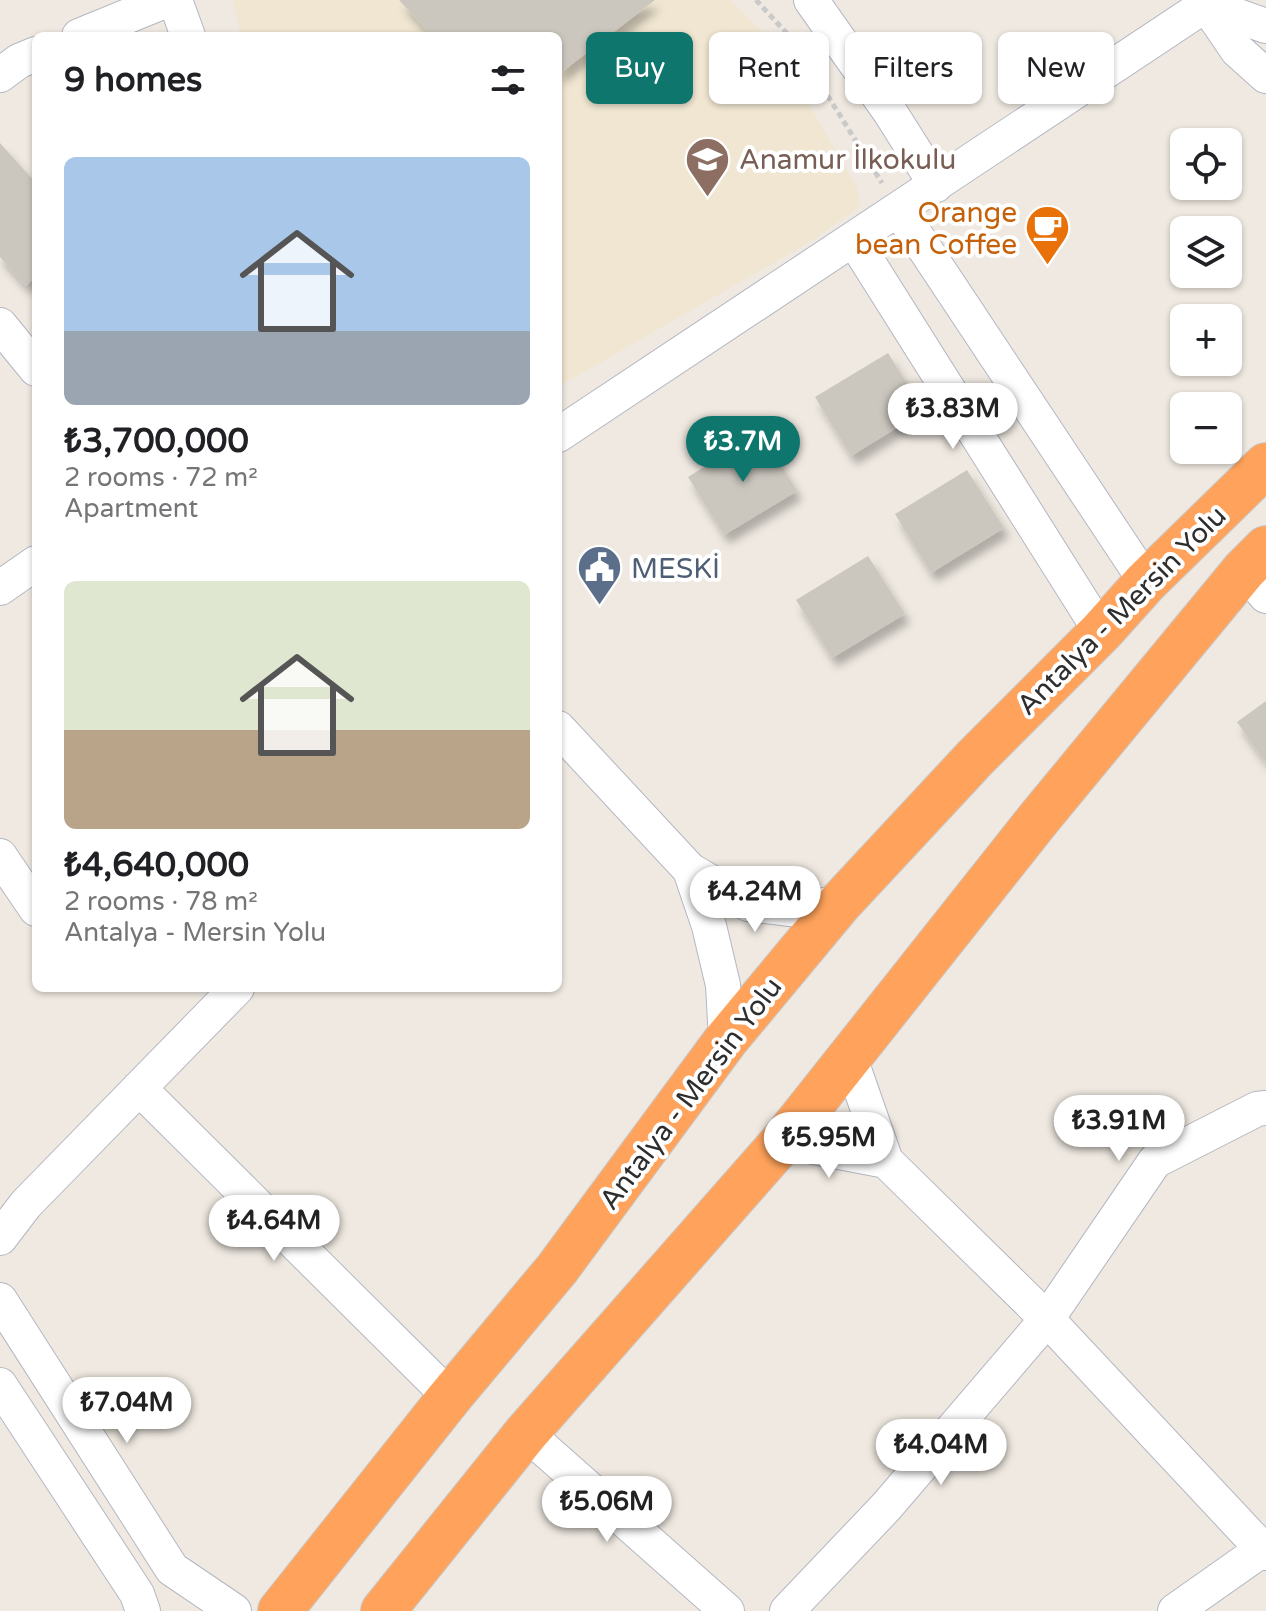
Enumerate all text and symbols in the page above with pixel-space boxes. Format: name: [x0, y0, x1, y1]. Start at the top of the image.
chip: Buy: [586, 32, 693, 104]
chip: Rent: [709, 32, 829, 104]
chip: Filters: [845, 32, 982, 104]
chip: New: [998, 32, 1114, 104]
icon: filters: [486, 58, 530, 102]
text: 9 homes: [64, 60, 202, 101]
map controls: [1170, 128, 1242, 464]
button: locate: [1170, 128, 1242, 200]
school or university icon: Anamur İlkokulu: [684, 135, 732, 198]
place label: Anamur İlkokulu: [739, 143, 956, 177]
place label: Orange bean Coffee: [855, 196, 1017, 262]
cafe icon: Orange bean Coffee: [1024, 204, 1072, 267]
icon: home: [225, 209, 369, 353]
button: layers: [1170, 216, 1242, 288]
button: +: [1170, 304, 1242, 376]
pin: ₺3.83M: [888, 383, 1018, 451]
button: −: [1170, 392, 1242, 464]
text: ₺3.83M: [906, 393, 1000, 424]
pin: ₺3.7M: [687, 416, 799, 484]
text: ₺3,700,000: [64, 421, 249, 462]
text: ₺3.7M: [704, 426, 782, 457]
text: 2 rooms · 72 m²: [64, 462, 258, 493]
text: Apartment: [64, 493, 198, 524]
street label: Antalya - Mersin Yolu: [1010, 499, 1234, 723]
public building icon: MESKİ: [576, 544, 624, 607]
place label: MESKİ: [631, 552, 720, 586]
icon: home: [225, 633, 369, 777]
text: ₺4,640,000: [64, 845, 249, 886]
pin: ₺4.24M: [690, 866, 820, 934]
text: ₺4.24M: [708, 876, 802, 907]
text: 2 rooms · 78 m²: [64, 886, 258, 917]
text: Antalya - Mersin Yolu: [64, 917, 326, 948]
street label: Antalya - Mersin Yolu: [592, 971, 789, 1217]
pin: ₺3.91M: [1054, 1095, 1184, 1163]
text: ₺3.91M: [1072, 1105, 1166, 1136]
pin: ₺5.95M: [764, 1112, 894, 1180]
text: ₺5.95M: [782, 1122, 876, 1153]
pin: ₺4.64M: [209, 1195, 339, 1263]
text: ₺4.64M: [227, 1205, 321, 1236]
pin: ₺7.04M: [62, 1377, 192, 1445]
text: ₺7.04M: [80, 1387, 174, 1418]
pin: ₺4.04M: [876, 1419, 1006, 1487]
text: ₺4.04M: [894, 1429, 988, 1460]
pin: ₺5.06M: [542, 1476, 672, 1544]
text: ₺5.06M: [560, 1486, 654, 1517]

